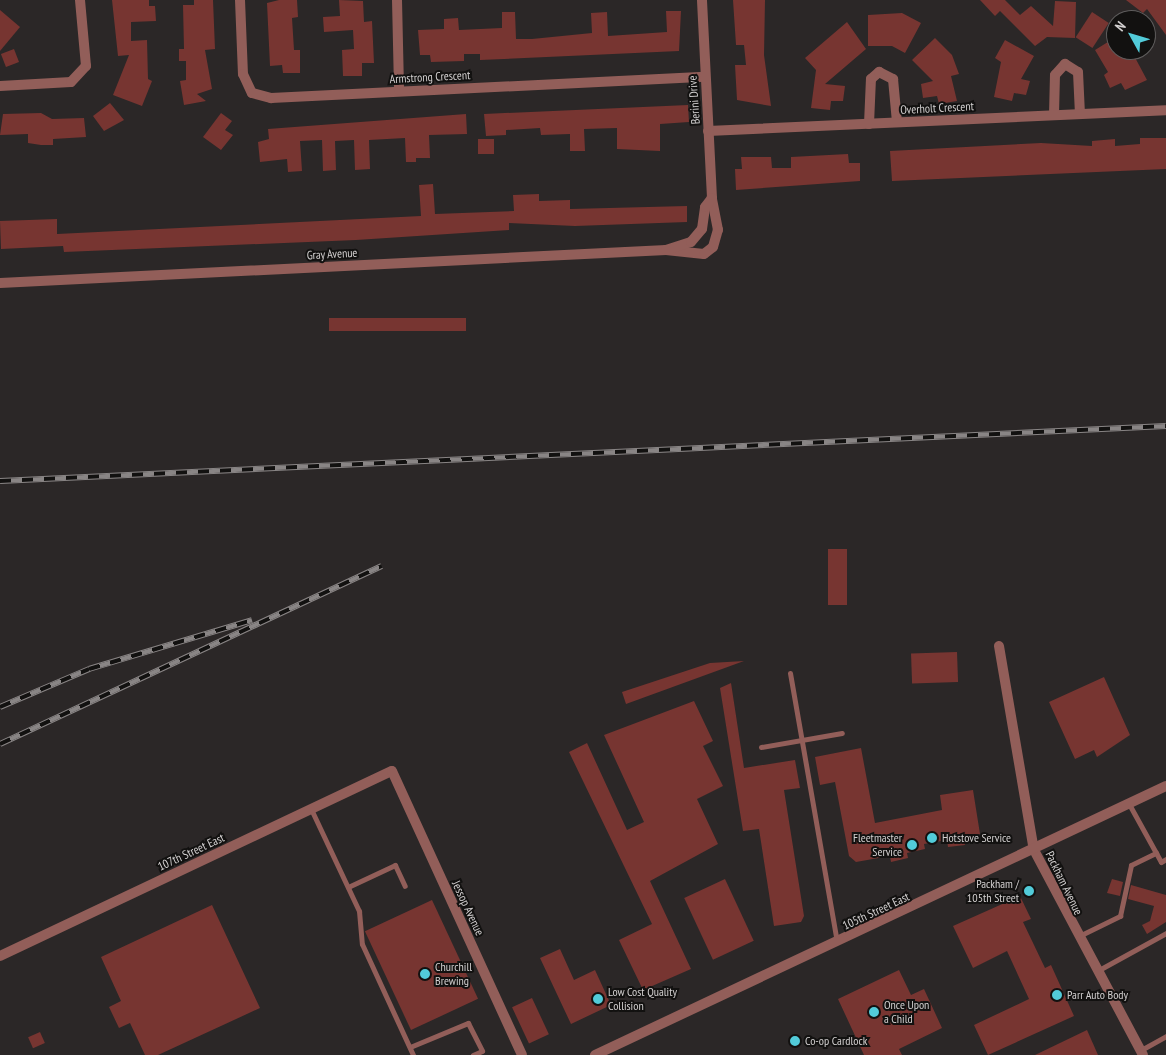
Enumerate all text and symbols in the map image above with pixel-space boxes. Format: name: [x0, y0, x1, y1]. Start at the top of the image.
north arrow: [1106, 10, 1156, 60]
text: N: [1111, 18, 1129, 35]
street label: Armstrong Crescent: [389, 68, 471, 86]
street label: Berini Drive: [685, 75, 703, 125]
street label: Overholt Crescent: [900, 99, 974, 117]
street label: Gray Avenue: [306, 245, 358, 263]
street label: 107th Street East: [155, 830, 227, 874]
place label: Fleetmaster Service: [853, 831, 902, 859]
place label: Hotstove Service: [942, 831, 1011, 845]
marker: Hotstove Service: [926, 832, 938, 844]
marker: Fleetmaster Service: [906, 839, 918, 851]
street label: Packham Avenue: [1042, 849, 1086, 917]
place label: Packham / 105th Street: [967, 877, 1019, 905]
street label: Jessop Avenue: [449, 878, 487, 938]
marker: Packham / 105th Street: [1023, 885, 1035, 897]
street label: 105th Street East: [840, 889, 912, 933]
place label: Churchill Brewing: [435, 960, 472, 988]
marker: Churchill Brewing: [419, 968, 431, 980]
place label: Low Cost Quality Collision: [608, 985, 677, 1013]
place label: Parr Auto Body: [1067, 988, 1128, 1002]
marker: Parr Auto Body: [1051, 989, 1063, 1001]
marker: Low Cost Quality Collision: [592, 993, 604, 1005]
place label: Once Upon a Child: [884, 998, 929, 1026]
marker: Once Upon a Child: [868, 1006, 880, 1018]
place label: Co-op Cardlock: [805, 1034, 867, 1048]
marker: Co-op Cardlock: [789, 1035, 801, 1047]

